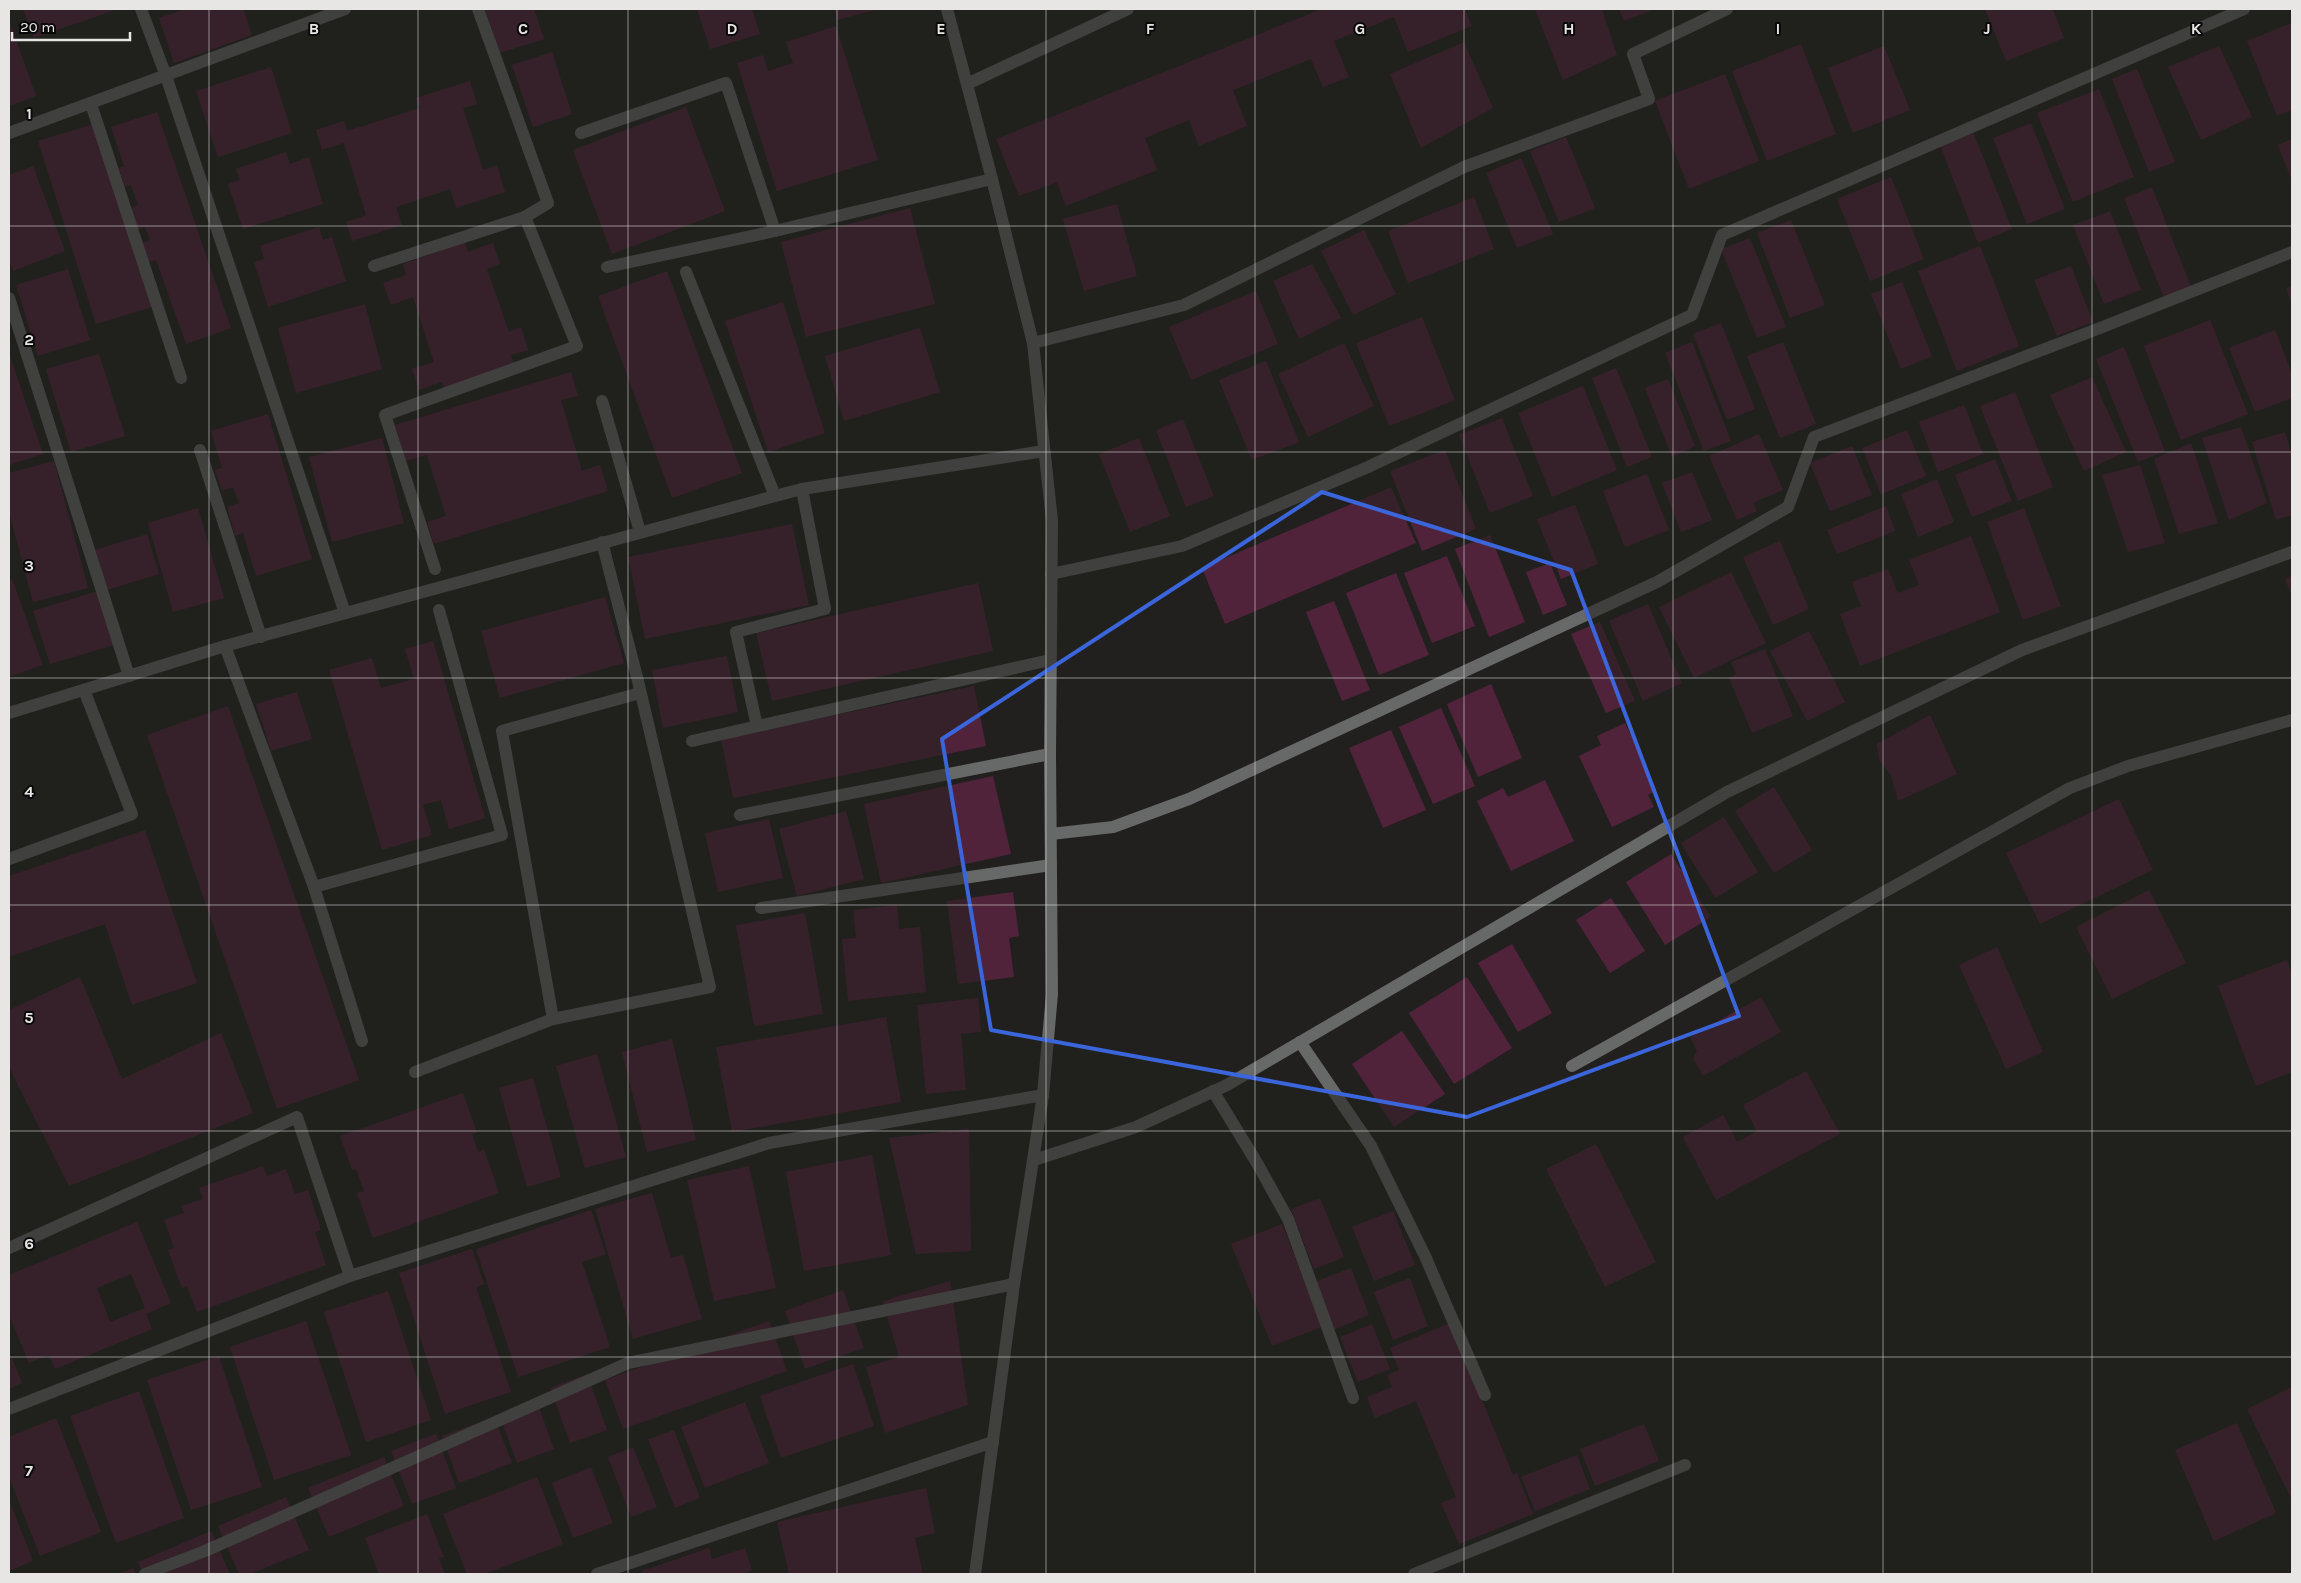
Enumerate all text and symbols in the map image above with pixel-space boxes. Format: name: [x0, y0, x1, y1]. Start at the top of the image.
scale bar: [12, 10, 130, 42]
text: 20 m: [20, 18, 55, 36]
text: B: [309, 19, 319, 38]
text: C: [518, 19, 528, 38]
text: D: [727, 19, 738, 38]
text: E: [936, 19, 946, 38]
text: F: [1146, 19, 1155, 38]
text: G: [1355, 19, 1365, 38]
text: H: [1563, 19, 1575, 38]
text: I: [1776, 19, 1780, 38]
text: J: [1983, 19, 1991, 38]
text: K: [2191, 19, 2202, 38]
text: 1: [26, 104, 32, 123]
text: 2: [24, 330, 34, 349]
text: 3: [24, 556, 34, 575]
text: 4: [24, 782, 34, 801]
text: 5: [24, 1008, 34, 1027]
text: 6: [24, 1234, 34, 1253]
text: 7: [25, 1461, 33, 1480]

